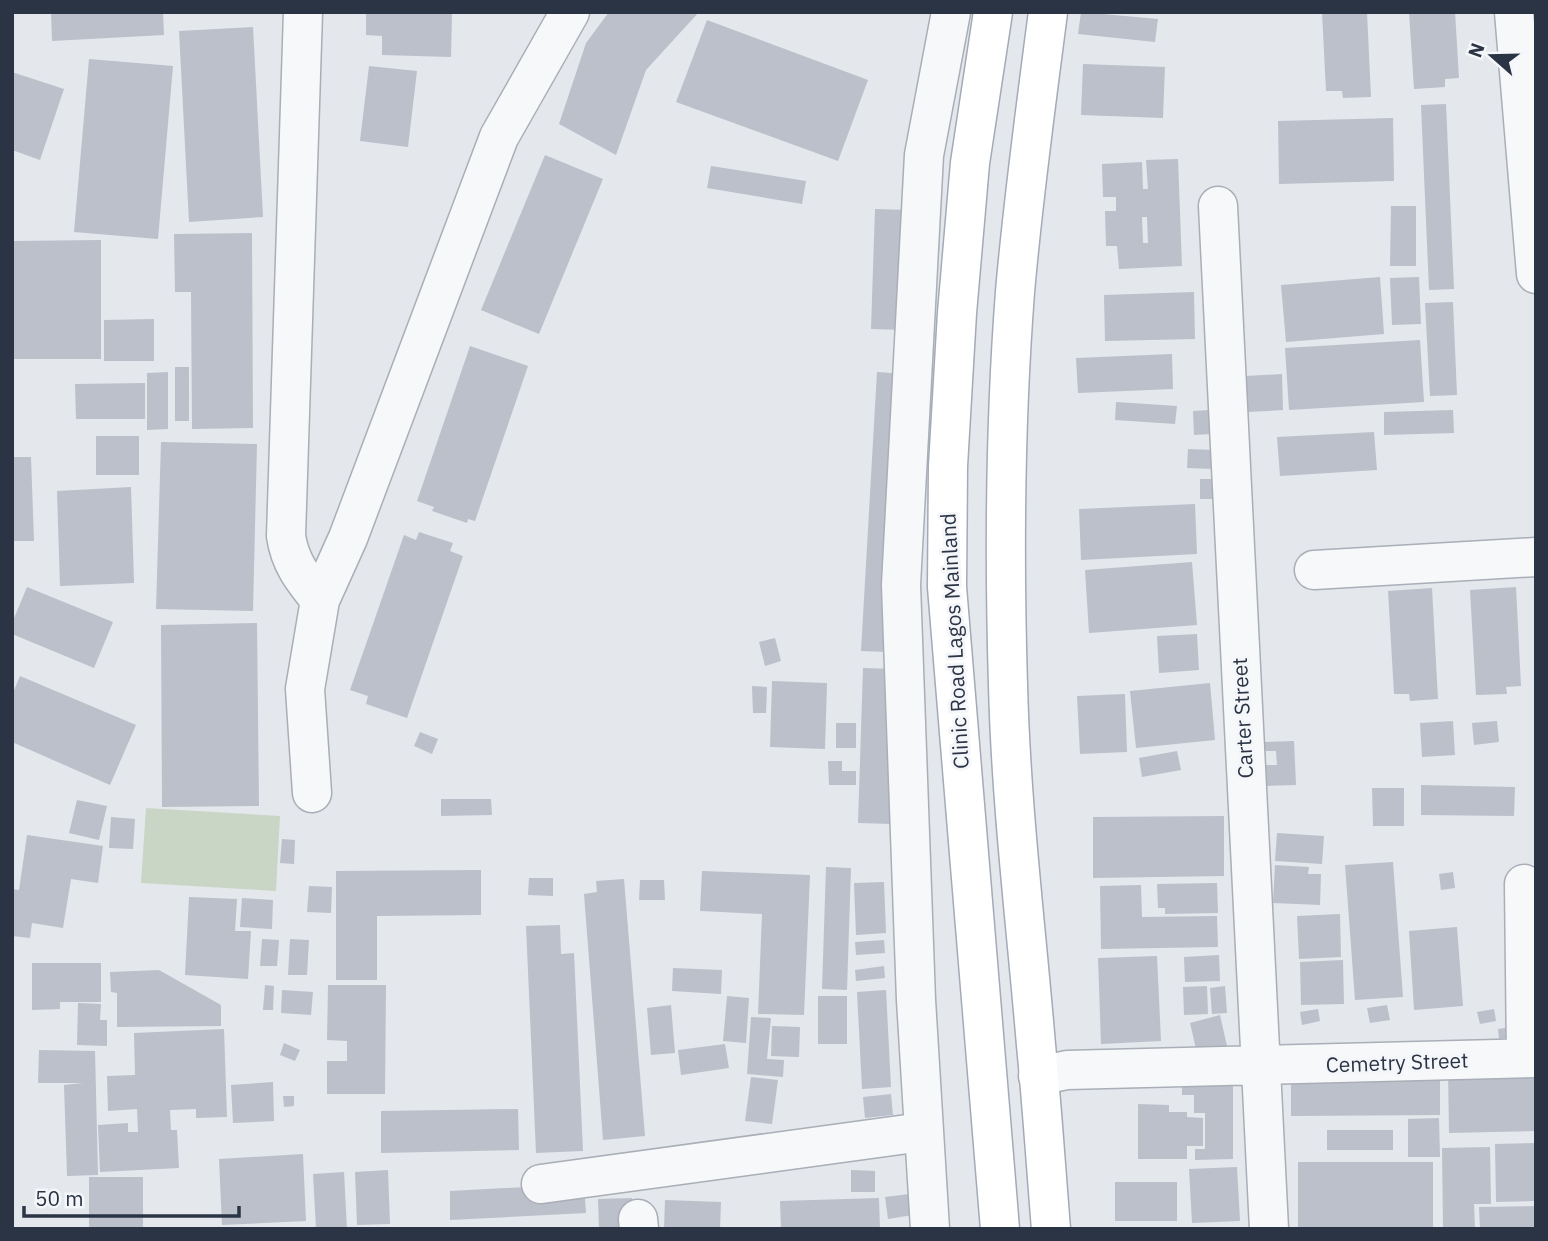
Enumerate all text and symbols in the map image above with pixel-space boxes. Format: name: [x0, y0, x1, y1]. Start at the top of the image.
north arrow: [1457, 21, 1527, 91]
text: N: [1462, 40, 1490, 61]
street label: Clinic Road Lagos Mainland: [933, 512, 975, 770]
street label: Carter Street: [1225, 657, 1259, 779]
street label: Cemetry Street: [1325, 1046, 1469, 1078]
scale bar: [24, 1174, 240, 1218]
text: 50 m: [35, 1184, 84, 1212]

